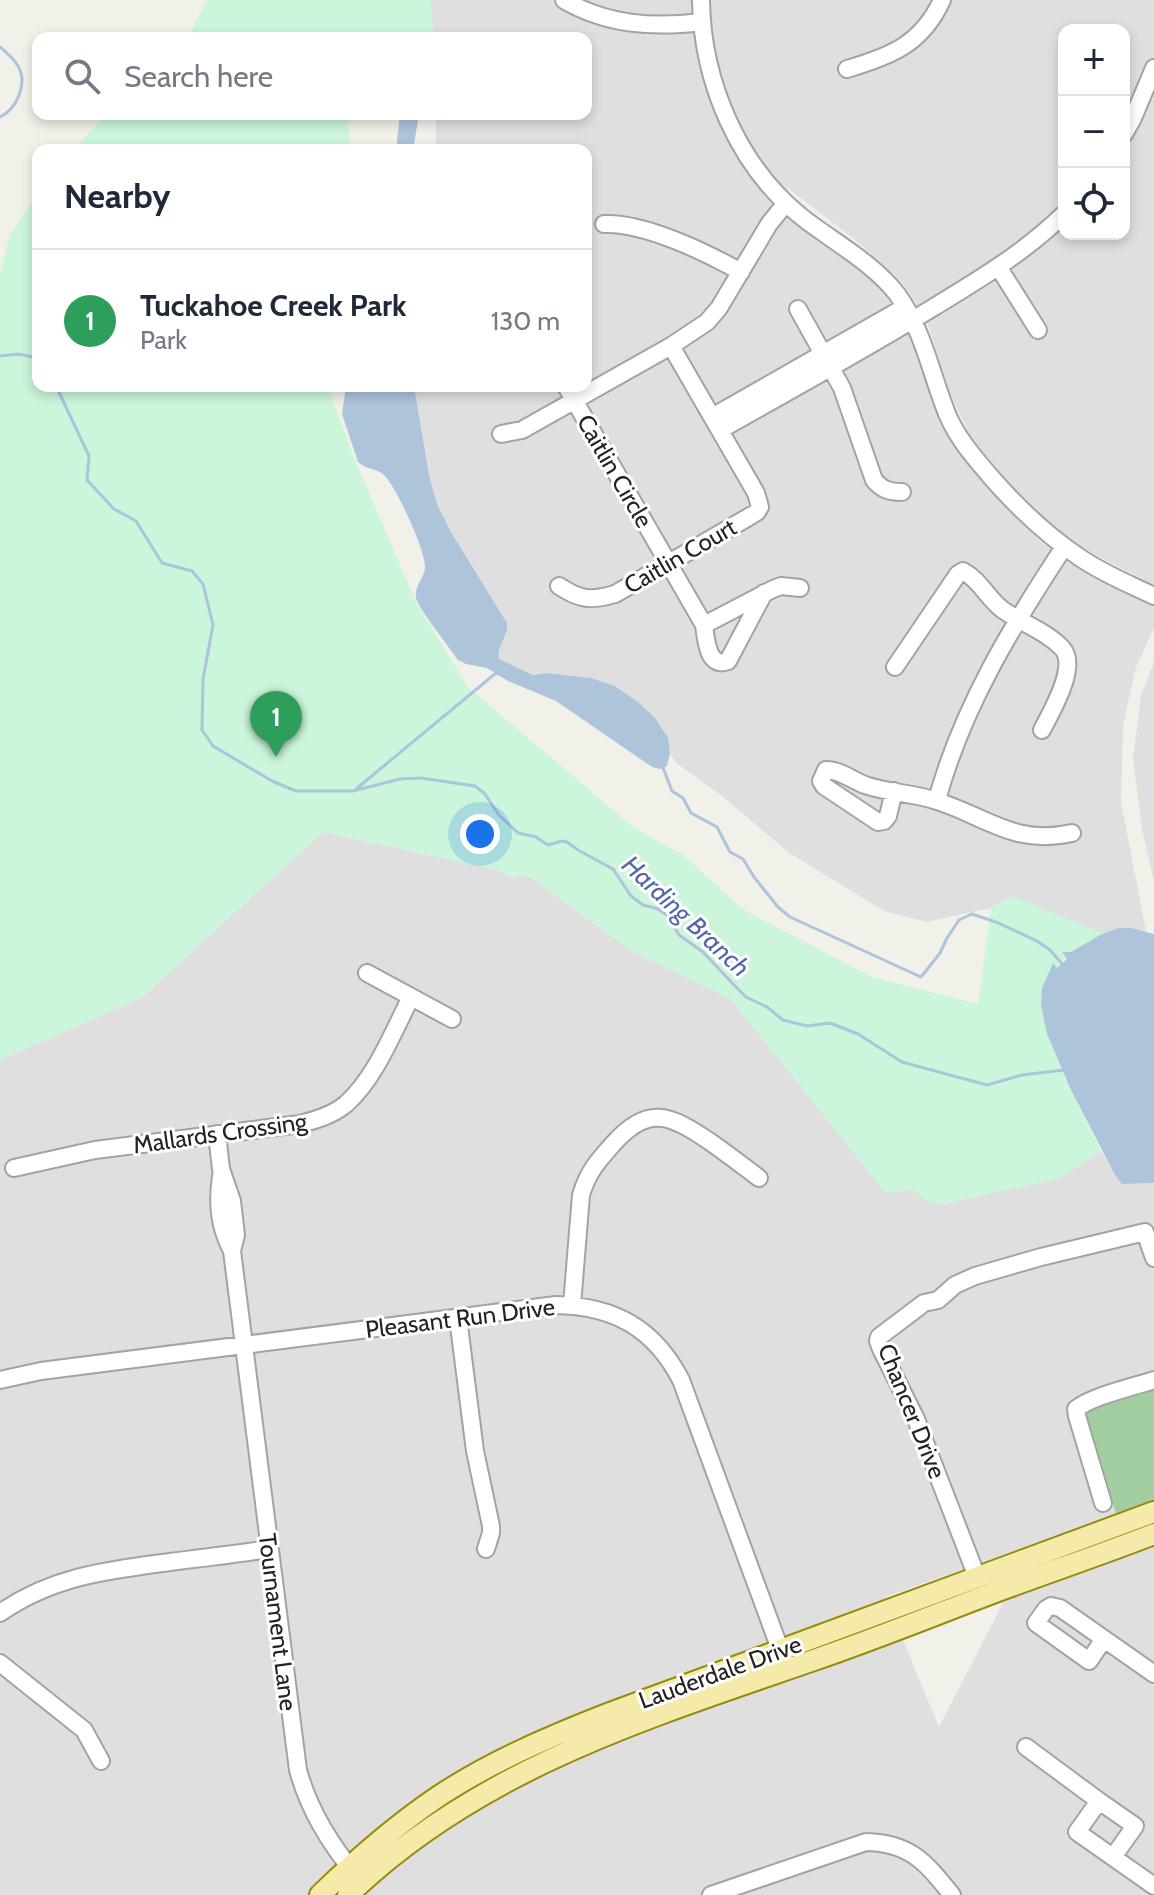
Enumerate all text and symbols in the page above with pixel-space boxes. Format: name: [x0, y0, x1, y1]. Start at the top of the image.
map controls: [1058, 24, 1130, 240]
button: +: [1058, 24, 1130, 96]
search box: [32, 32, 592, 120]
icon: search: [60, 54, 104, 98]
text: Search here: [124, 58, 273, 95]
button: −: [1058, 96, 1130, 168]
button: locate: [1058, 168, 1130, 240]
text: Nearby: [64, 175, 171, 217]
text: Tuckahoe Creek Park: [140, 287, 407, 324]
text: 1: [85, 305, 95, 337]
text: 130 m: [491, 305, 560, 337]
text: Park: [140, 324, 187, 356]
street label: Caitlin Circle: [571, 409, 659, 533]
street label: Caitlin Court: [619, 512, 741, 600]
pin: 1: [250, 691, 302, 757]
your location: [460, 814, 500, 854]
water label: Harding Branch: [615, 849, 757, 983]
street label: Mallards Crossing: [131, 1106, 310, 1160]
street label: Pleasant Run Drive: [364, 1292, 556, 1344]
street label: Chancer Drive: [872, 1339, 952, 1483]
street label: Tournament Lane: [253, 1532, 303, 1712]
street label: Lauderdale Drive: [635, 1629, 805, 1715]

